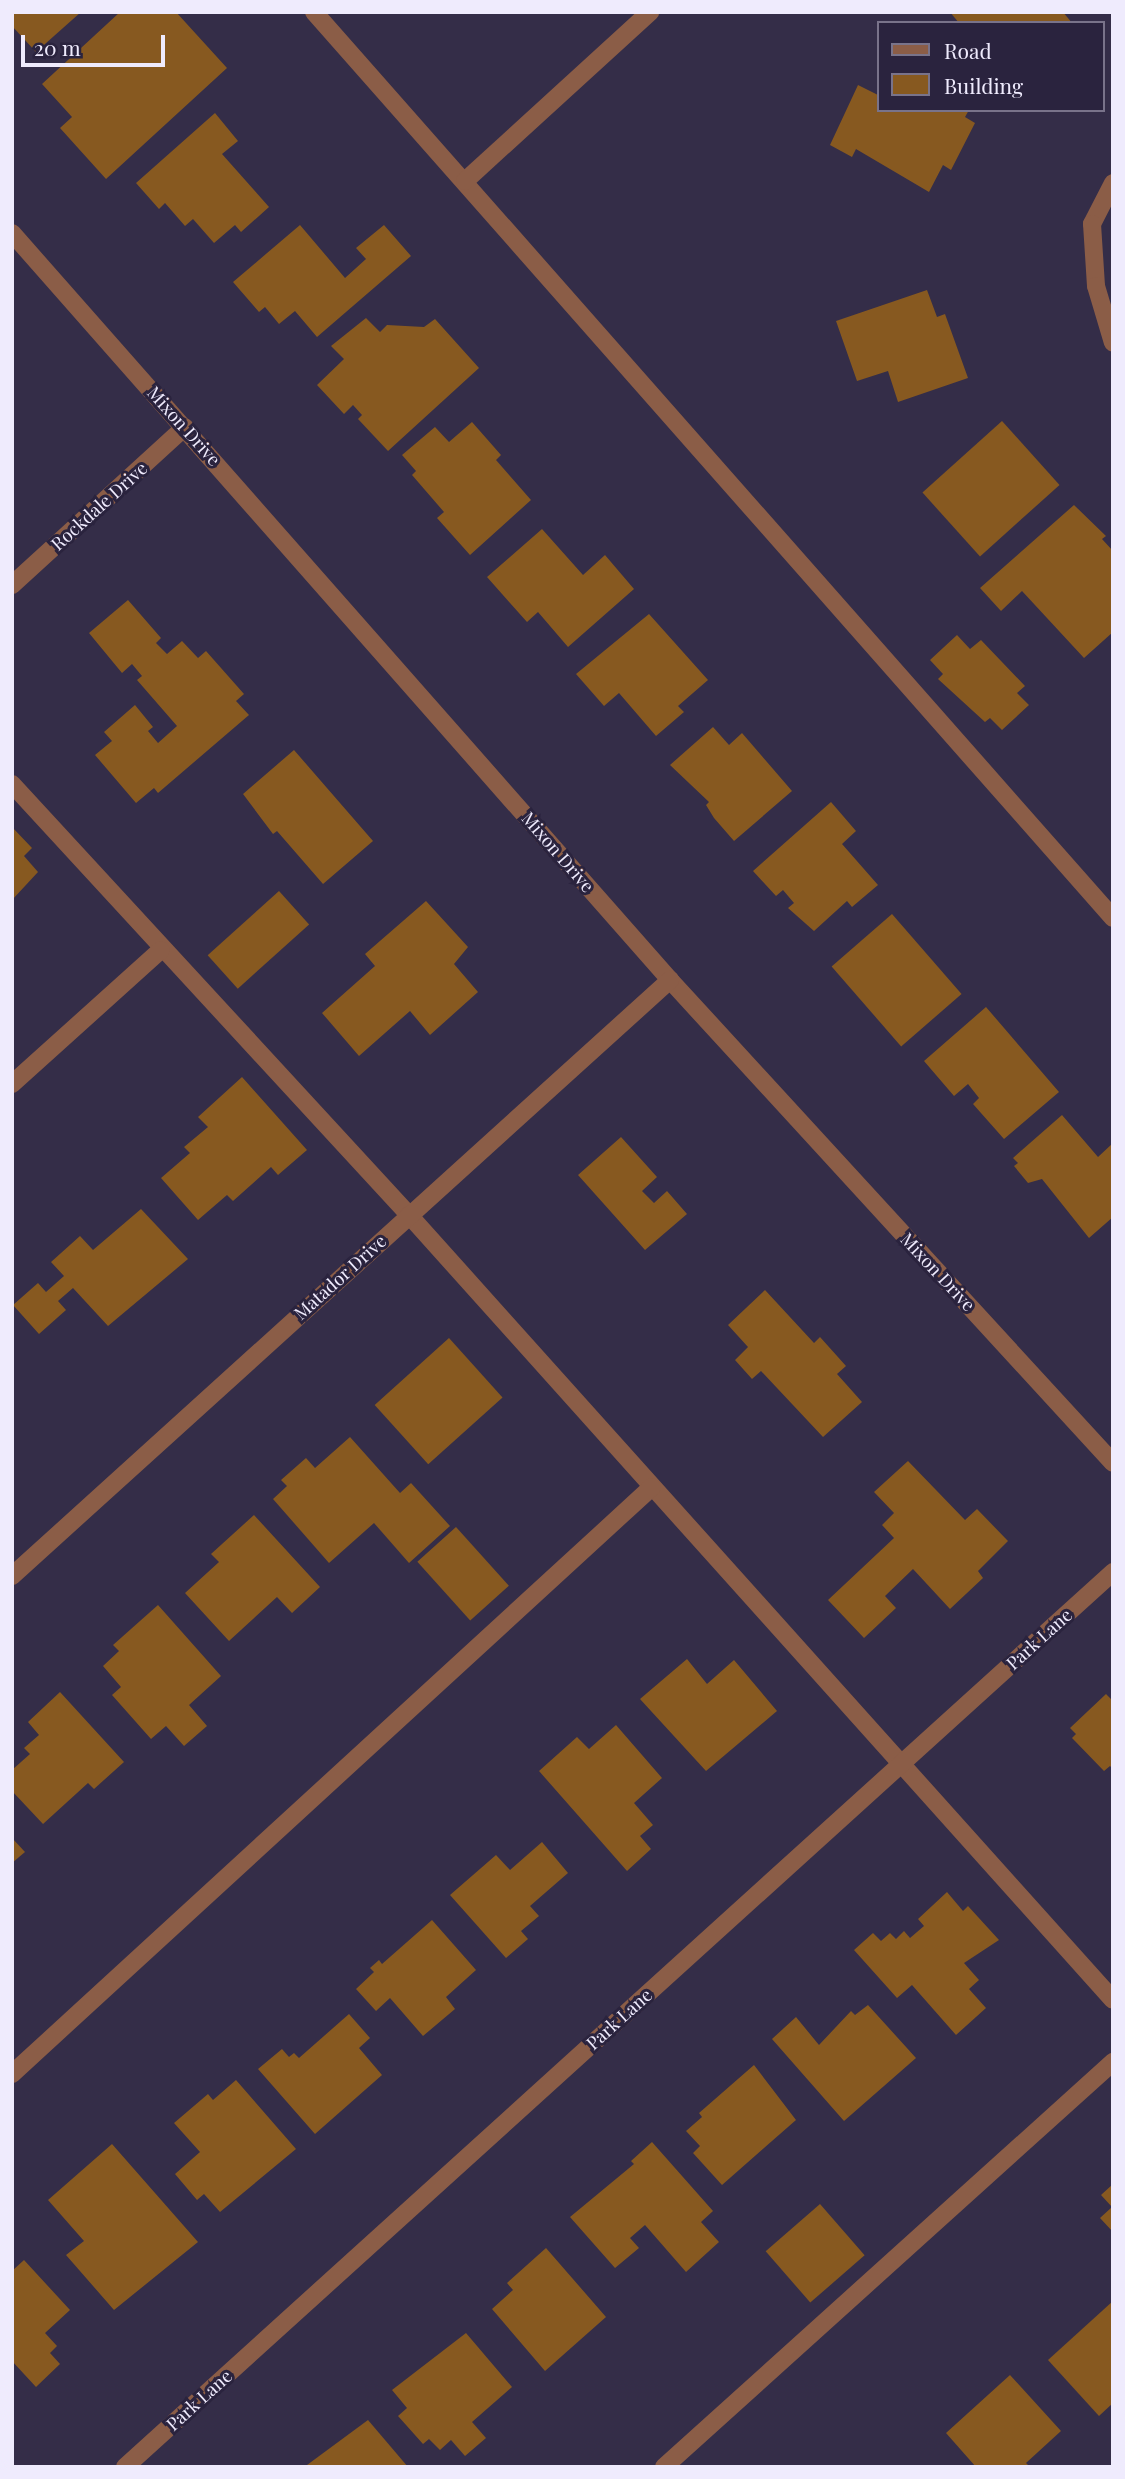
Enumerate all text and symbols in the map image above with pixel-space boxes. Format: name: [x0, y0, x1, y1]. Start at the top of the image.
scale bar: [24, 21, 168, 65]
legend: [876, 21, 1104, 112]
text: 20 m: [34, 33, 81, 61]
text: Road: [944, 36, 992, 64]
text: Building: [944, 71, 1023, 99]
street label: Mixon Drive: [143, 382, 225, 470]
street label: Rockdale Drive: [47, 457, 151, 555]
street label: Mixon Drive: [517, 808, 599, 896]
street label: Mixon Drive: [896, 1228, 980, 1316]
street label: Matador Drive: [289, 1230, 391, 1324]
street label: Park Lane: [1002, 1604, 1076, 1674]
street label: Park Lane: [582, 1984, 656, 2054]
street label: Park Lane: [162, 2365, 236, 2435]

